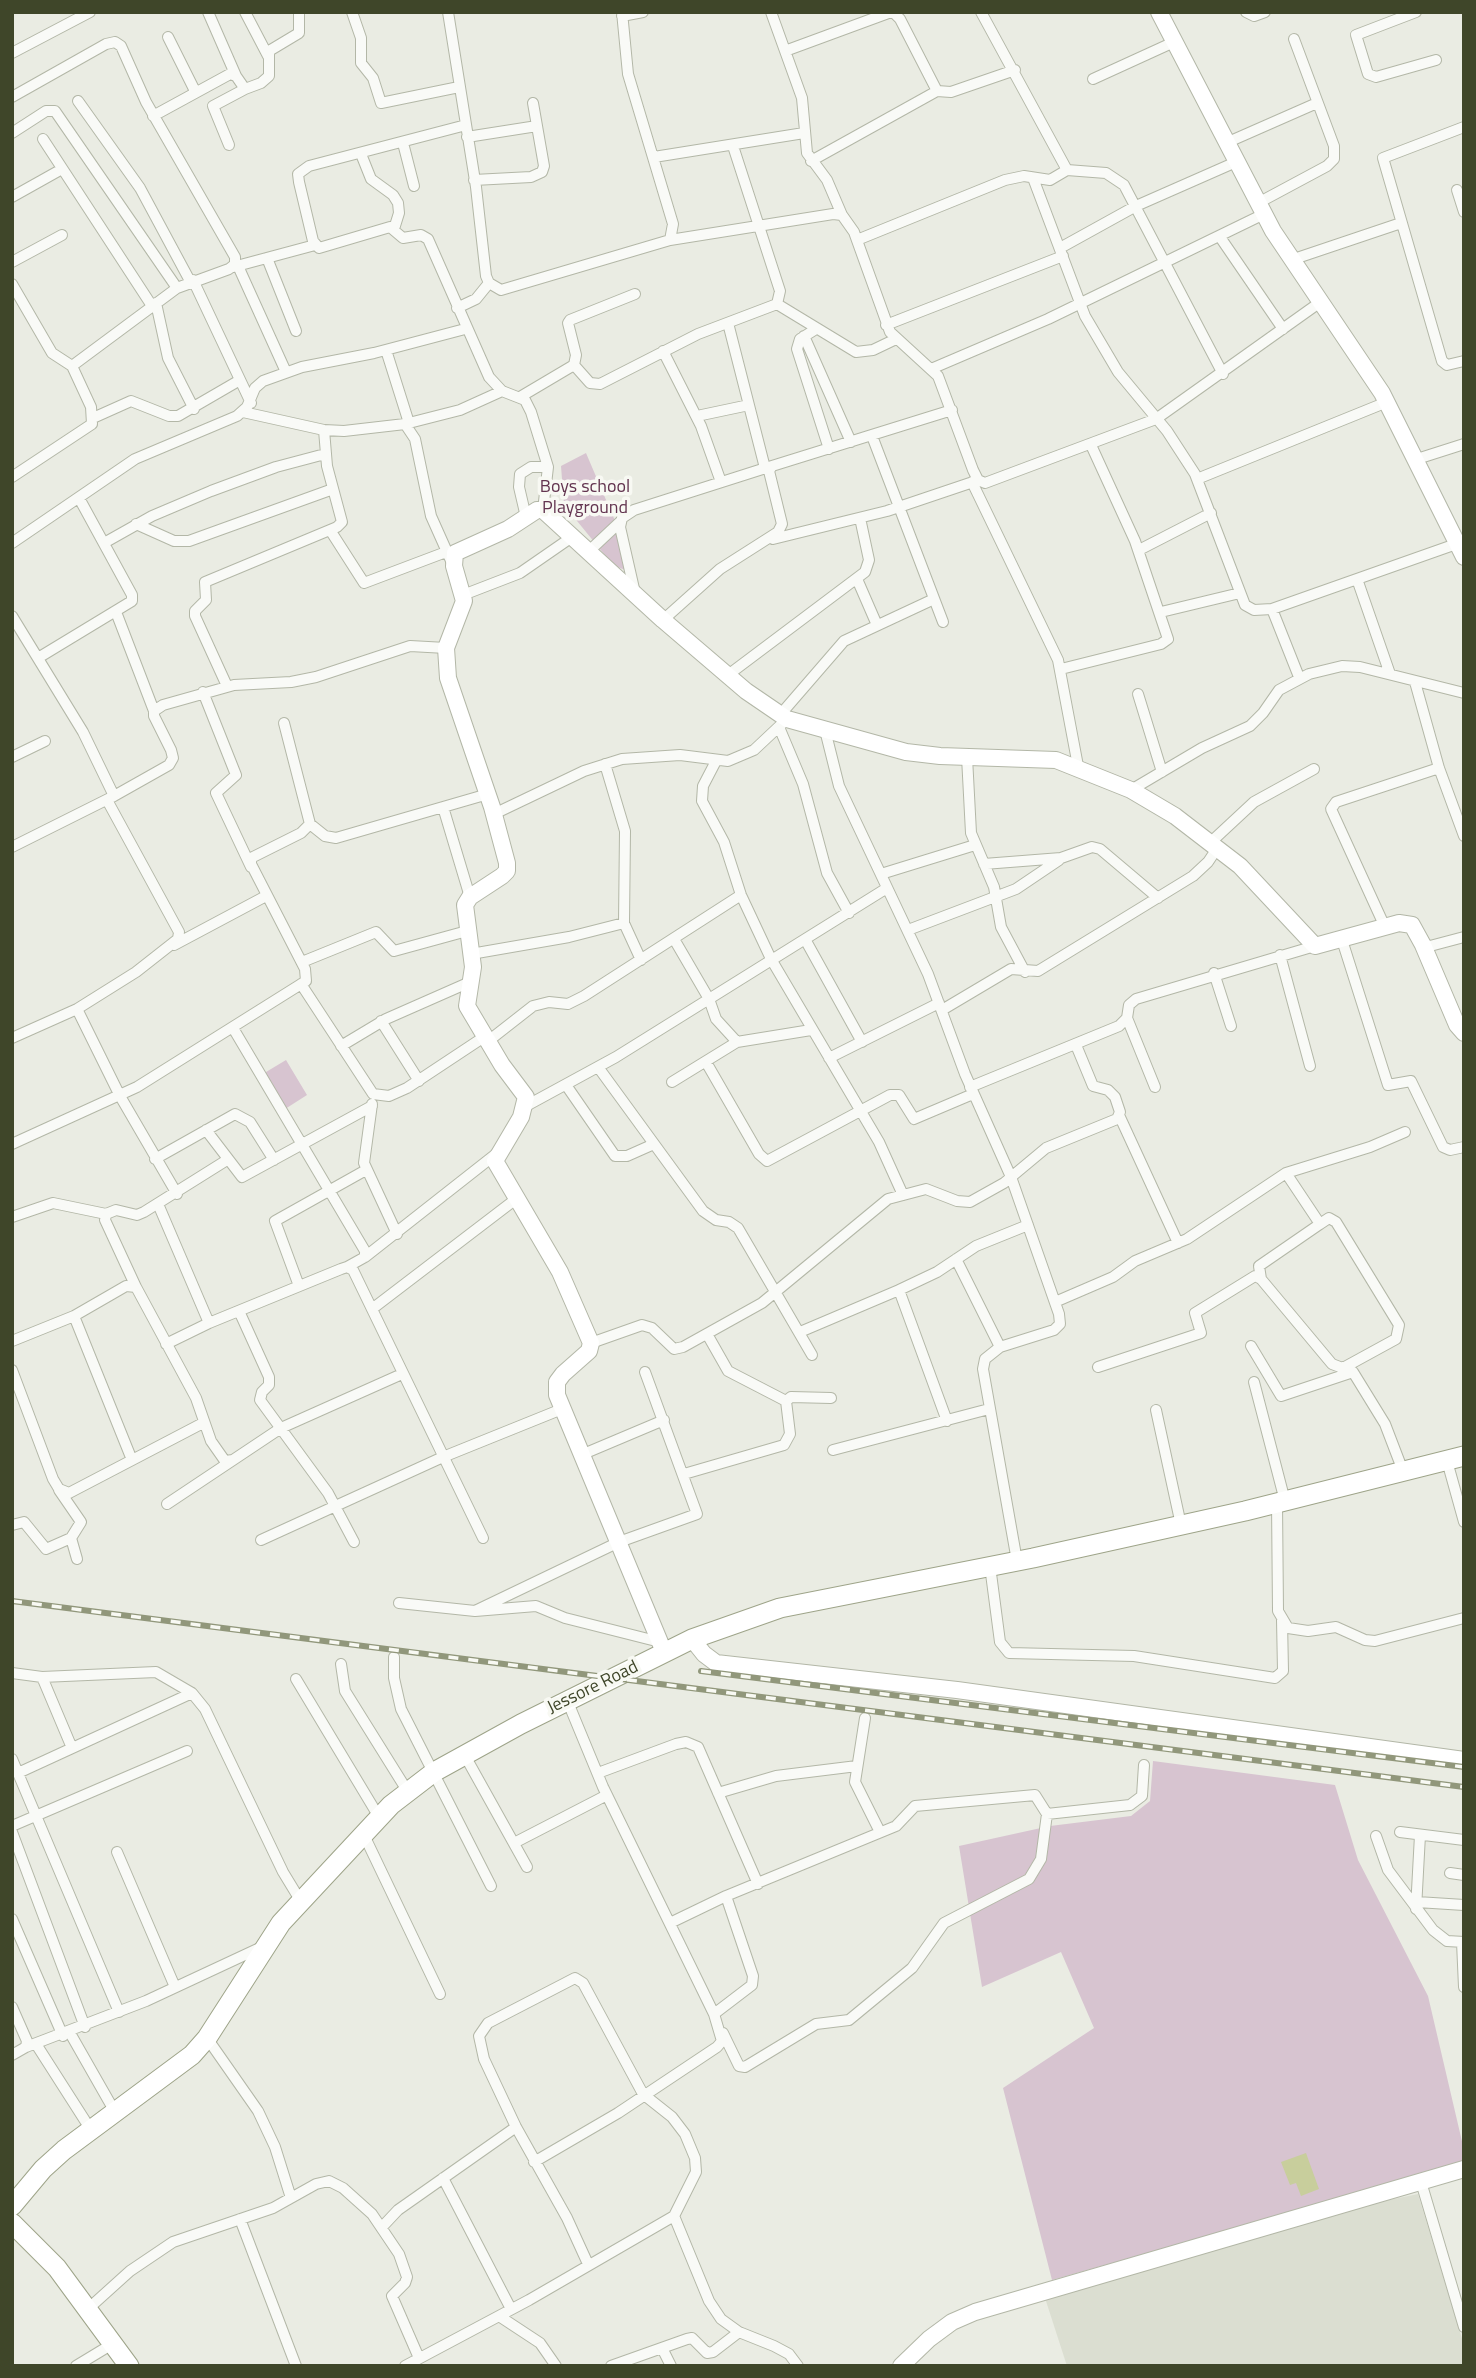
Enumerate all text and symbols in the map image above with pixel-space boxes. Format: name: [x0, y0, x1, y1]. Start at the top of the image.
park label: Boys school Playground: [540, 477, 630, 520]
street label: Jessore Road: [544, 1657, 642, 1719]

